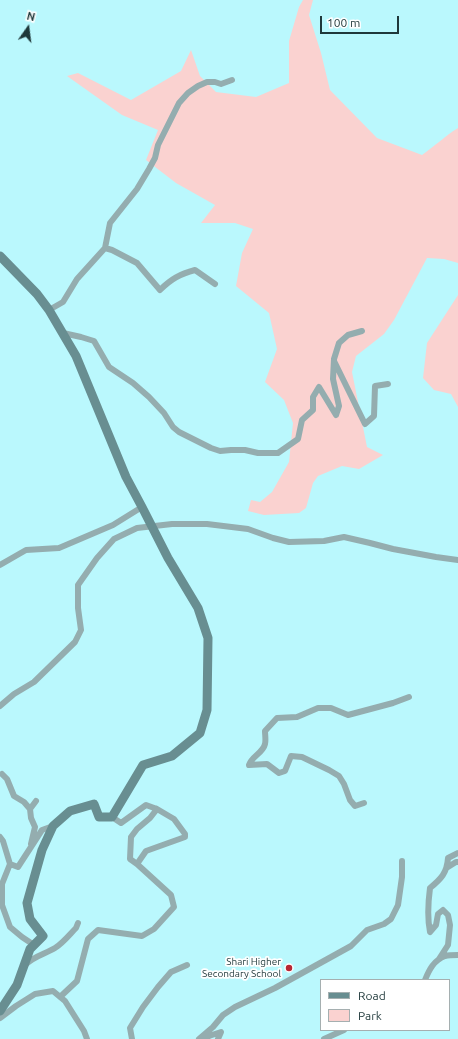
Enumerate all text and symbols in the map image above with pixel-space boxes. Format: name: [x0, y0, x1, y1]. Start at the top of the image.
north arrow: [8, 8, 48, 48]
scale bar: [322, 8, 401, 34]
text: N: [25, 10, 36, 23]
text: 100 m: [327, 16, 360, 29]
place label: Shari Higher Secondary School: [202, 956, 281, 980]
marker: Shari Higher Secondary School: [284, 963, 294, 973]
legend: [320, 979, 450, 1031]
text: Road: [358, 989, 386, 1002]
text: Park: [358, 1009, 382, 1022]

